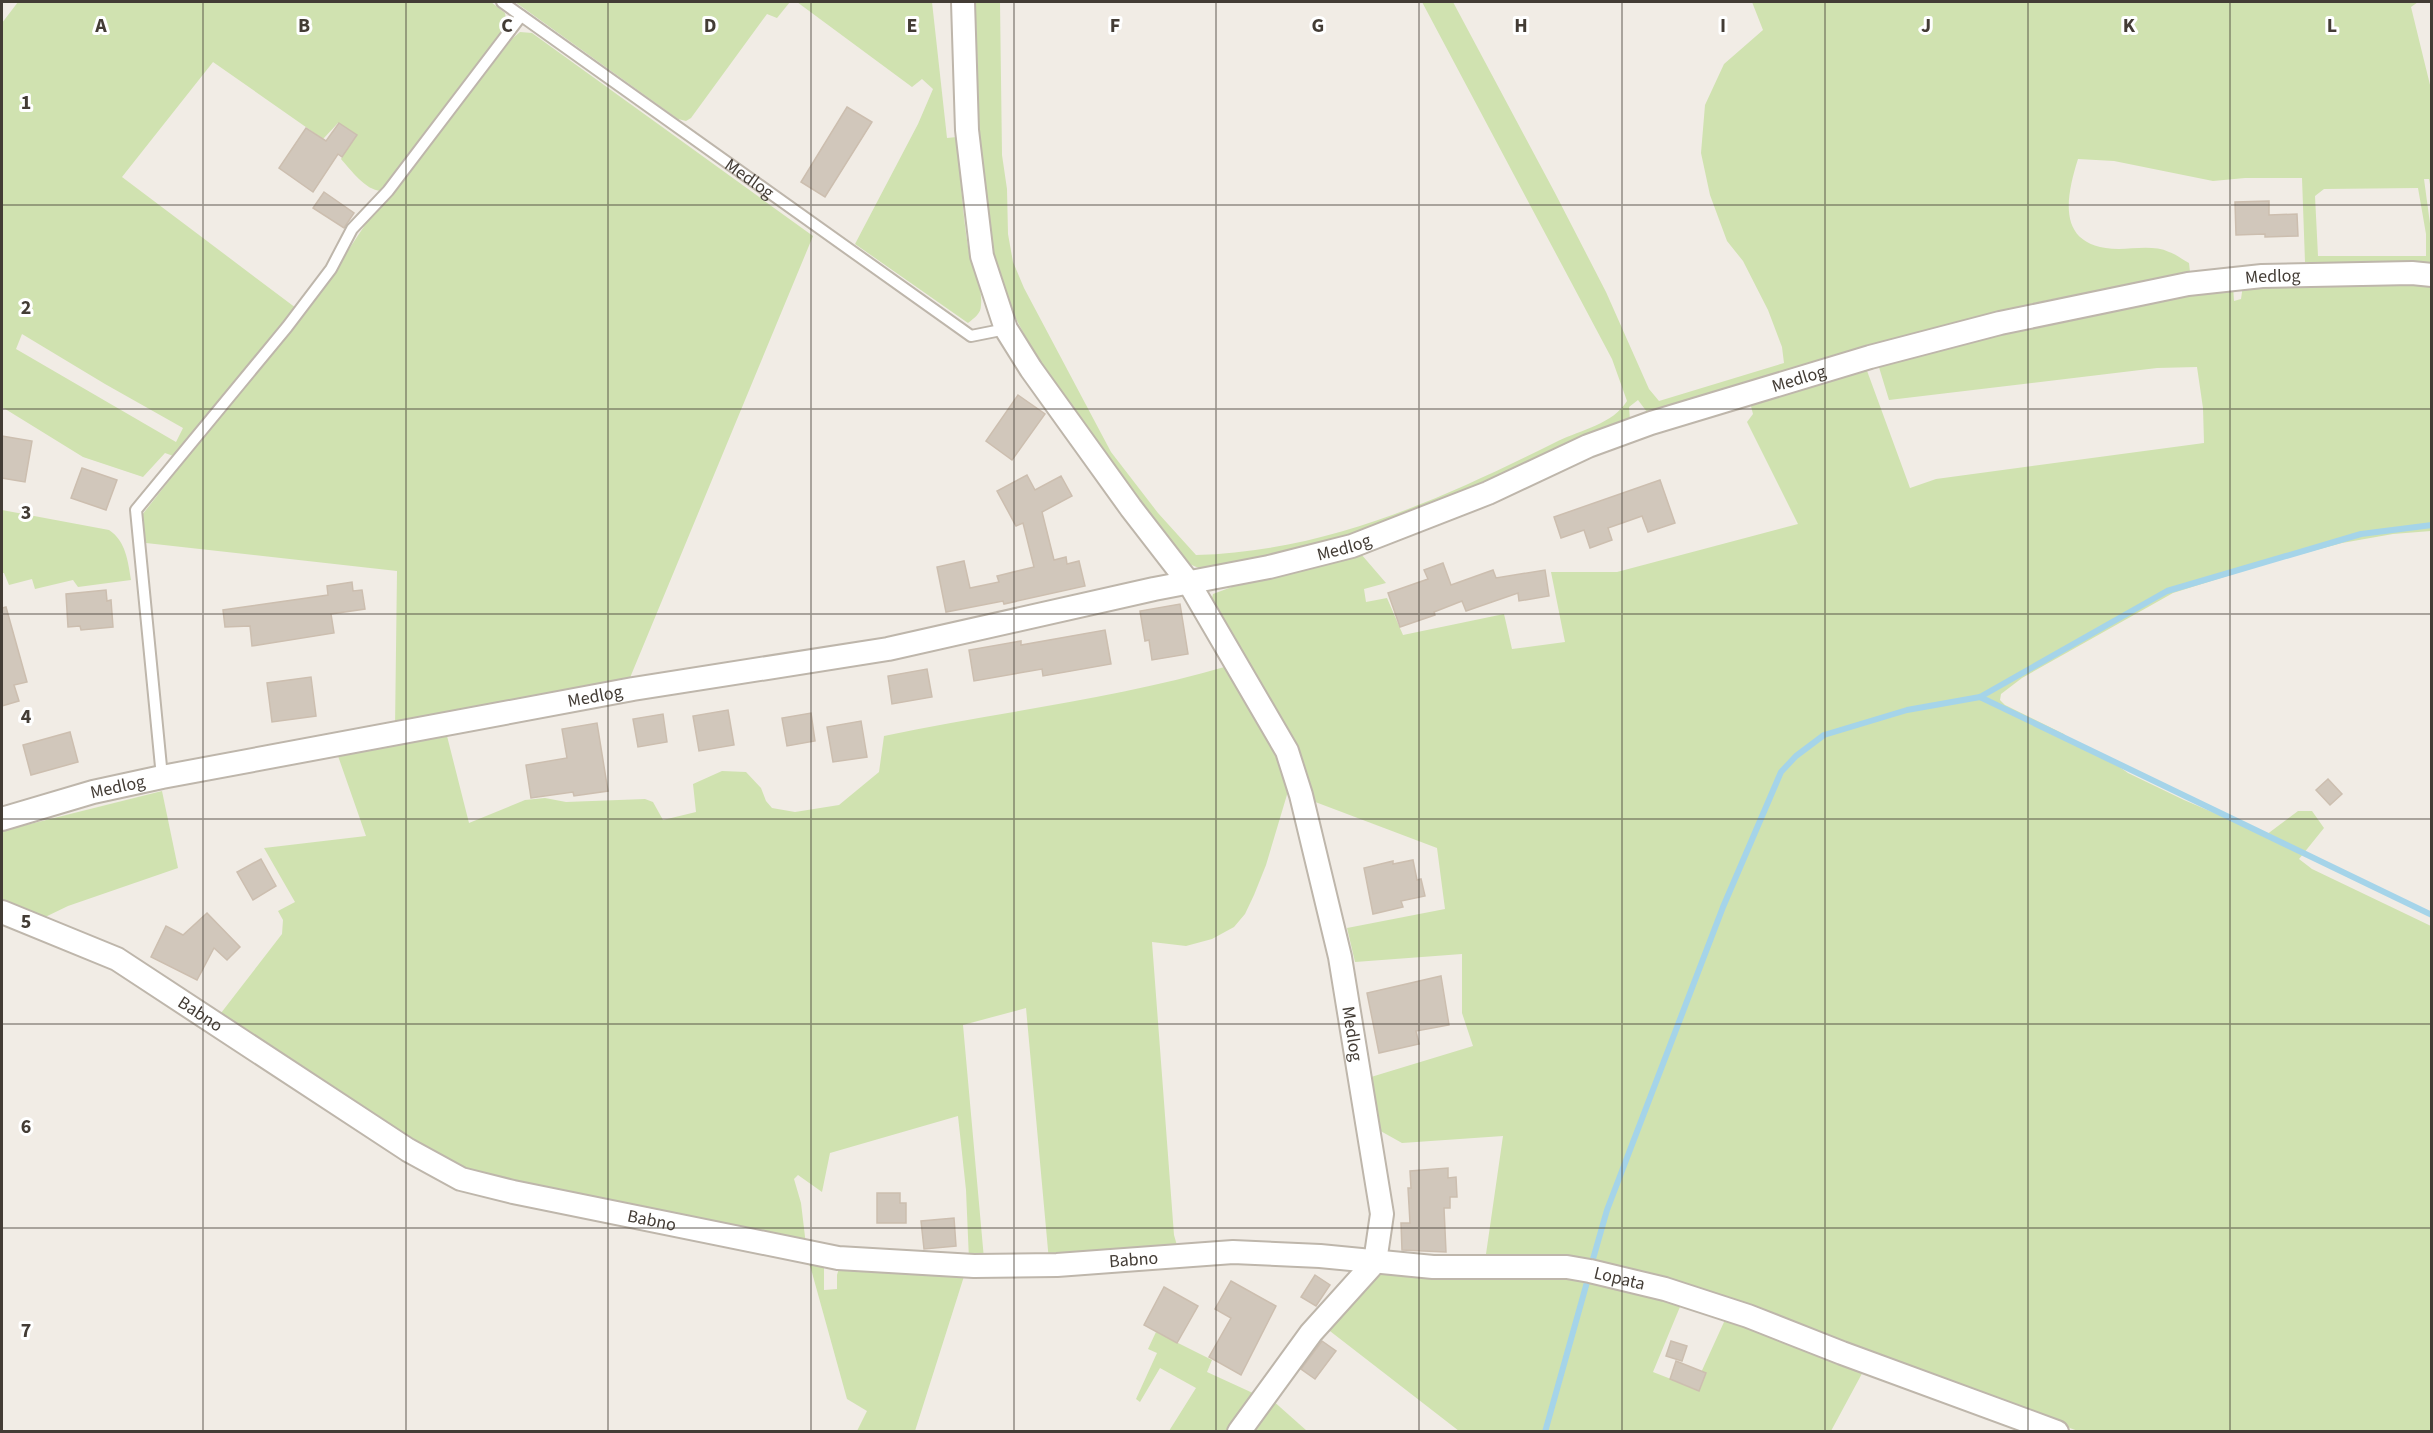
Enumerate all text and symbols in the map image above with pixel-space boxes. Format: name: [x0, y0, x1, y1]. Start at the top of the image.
text: A: [94, 12, 107, 40]
text: B: [298, 12, 310, 40]
text: C: [501, 12, 513, 40]
text: D: [704, 12, 716, 40]
text: E: [907, 12, 917, 40]
text: F: [1110, 12, 1120, 40]
text: G: [1312, 12, 1324, 40]
text: H: [1514, 12, 1528, 40]
text: I: [1720, 12, 1726, 40]
text: J: [1921, 12, 1931, 40]
text: K: [2123, 12, 2136, 40]
text: L: [2327, 12, 2337, 40]
text: 1: [21, 89, 31, 117]
street label: Medlog: [720, 152, 779, 205]
street label: Medlog: [2244, 263, 2301, 290]
text: 2: [21, 294, 31, 322]
street label: Medlog: [1769, 359, 1829, 398]
text: 3: [21, 499, 31, 527]
street label: Medlog: [1314, 527, 1375, 567]
street label: Medlog: [565, 679, 625, 713]
text: 4: [21, 703, 32, 731]
street label: Medlog: [88, 769, 147, 805]
text: 5: [21, 908, 31, 936]
street label: Babno: [173, 990, 228, 1038]
street label: Medlog: [1336, 1004, 1369, 1063]
text: 6: [21, 1113, 31, 1141]
street label: Babno: [625, 1203, 678, 1237]
street label: Babno: [1108, 1245, 1159, 1274]
street label: Lopata: [1591, 1260, 1648, 1296]
text: 7: [21, 1317, 31, 1345]

